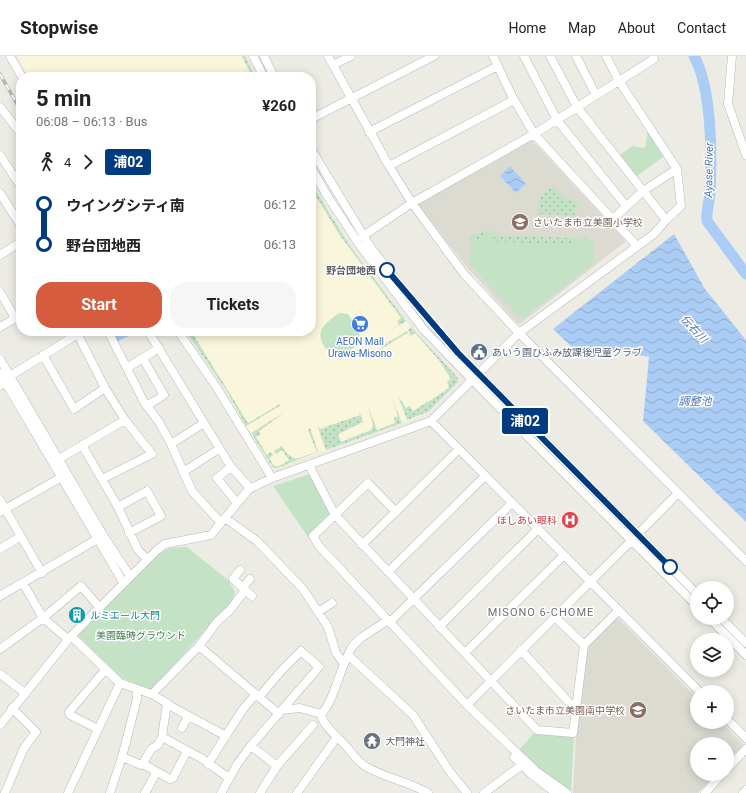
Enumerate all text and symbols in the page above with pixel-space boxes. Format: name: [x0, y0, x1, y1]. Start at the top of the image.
text: Stopwise: [20, 16, 98, 39]
text: Home: [508, 20, 546, 36]
text: Map: [568, 20, 596, 36]
text: About: [618, 20, 655, 36]
text: Contact: [677, 20, 726, 36]
text: 5 min: [36, 86, 91, 111]
text: ¥260: [262, 97, 296, 115]
text: 06:08 – 06:13 · Bus: [36, 114, 148, 129]
water label: Ayase River: [702, 142, 716, 199]
icon: walk: [36, 151, 58, 173]
icon: forward: [77, 151, 99, 173]
text: 浦02: [113, 154, 143, 170]
text: 4: [64, 155, 71, 170]
text: ウイングシティ南: [66, 197, 185, 215]
text: 06:12: [264, 197, 296, 212]
school or university icon: さいたま市立美園小学校: [510, 212, 530, 232]
place label: さいたま市立美園小学校: [533, 217, 643, 228]
text: 野台団地西: [66, 237, 141, 255]
text: 06:13: [264, 237, 296, 252]
marker: 野台団地西: [379, 262, 395, 278]
place label: 野台団地西: [326, 265, 376, 276]
button: Start: [36, 282, 162, 328]
button: Tickets: [170, 282, 296, 328]
water label: 伝右川: [678, 313, 711, 346]
supermarket icon: AEON Mall Urawa-Misono: [350, 314, 370, 334]
place label: AEON Mall Urawa-Misono: [328, 336, 392, 359]
public building icon: あいう園ひふみ放課後児童クラブ: [469, 342, 489, 362]
place label: あいう園ひふみ放課後児童クラブ: [492, 347, 642, 358]
water label: 調整池: [679, 395, 712, 408]
line badge: 浦02: [502, 408, 548, 434]
text: 浦02: [510, 413, 540, 429]
hospital icon: ほしあい眼科: [560, 510, 580, 530]
place label: ほしあい眼科: [497, 515, 557, 526]
unlabelled marker: [662, 559, 678, 575]
map controls: [690, 581, 734, 781]
button: locate: [690, 581, 734, 625]
building icon: ルミエール大門: [67, 605, 87, 625]
district label: MISONO 6-CHOME: [488, 606, 594, 619]
place label: ルミエール大門: [90, 610, 160, 621]
park label: 美園臨時グラウンド: [96, 630, 186, 641]
button: layers: [690, 633, 734, 677]
button: +: [690, 685, 734, 729]
school or university icon: さいたま市立美園南中学校: [628, 700, 648, 720]
place label: さいたま市立美園南中学校: [505, 705, 625, 716]
temple icon: 大門神社: [362, 731, 382, 751]
place label: 大門神社: [385, 736, 425, 747]
button: −: [690, 737, 734, 781]

